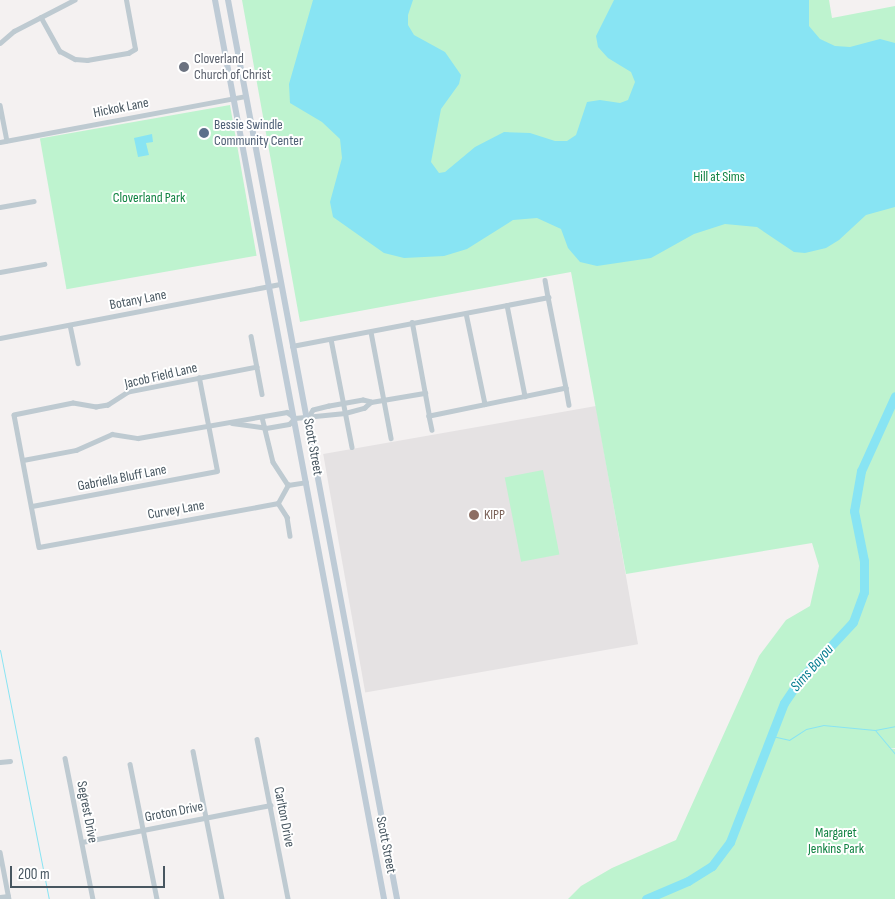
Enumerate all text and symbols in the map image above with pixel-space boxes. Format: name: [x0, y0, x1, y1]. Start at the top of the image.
place label: Cloverland Church of Christ: [194, 51, 271, 84]
marker: Cloverland Church of Christ: [178, 61, 190, 73]
street label: Hickok Lane: [92, 94, 150, 122]
place label: Bessie Swindle Community Center: [214, 117, 303, 150]
marker: Bessie Swindle Community Center: [198, 127, 210, 139]
park label: Hill at Sims: [693, 169, 745, 185]
park label: Cloverland Park: [113, 190, 185, 206]
street label: Botany Lane: [108, 286, 168, 314]
street label: Jacob Field Lane: [123, 359, 199, 393]
street label: Scott Street: [300, 417, 326, 477]
street label: Gabriella Bluff Lane: [76, 461, 168, 495]
street label: Curvey Lane: [146, 497, 206, 523]
place label: KIPP: [484, 507, 505, 523]
marker: KIPP: [468, 509, 480, 521]
water label: Sims Bayou: [787, 641, 837, 695]
street label: Segrest Drive: [73, 780, 101, 844]
street label: Carlton Drive: [270, 785, 298, 849]
street label: Groton Drive: [143, 798, 205, 826]
street label: Scott Street: [372, 815, 400, 875]
park label: Margaret Jenkins Park: [808, 825, 864, 858]
scale bar: [12, 856, 168, 888]
text: 200 m: [18, 865, 50, 884]

